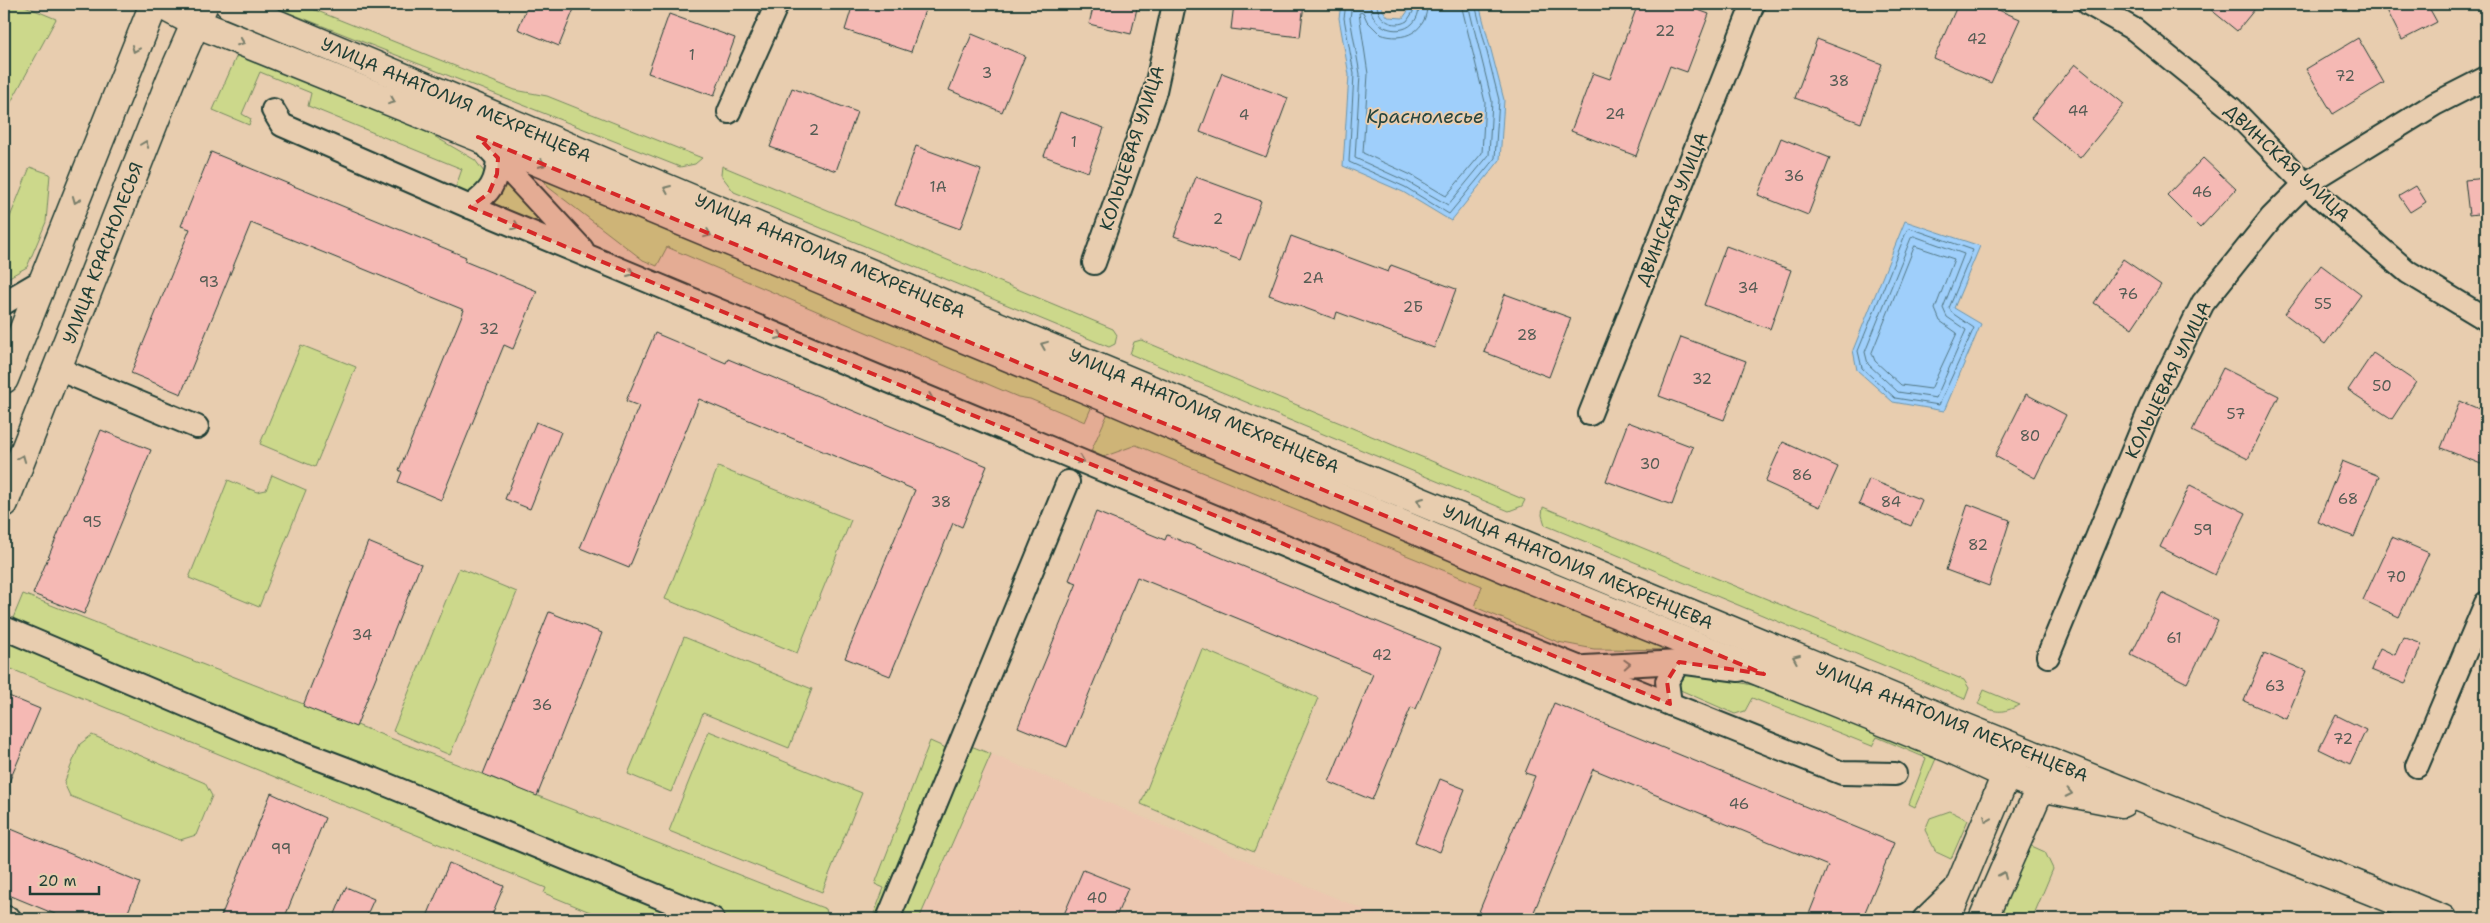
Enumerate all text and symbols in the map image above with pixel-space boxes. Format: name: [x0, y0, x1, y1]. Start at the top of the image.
house number: 22: [1655, 21, 1675, 41]
house number: 42: [1967, 29, 1987, 49]
street label: УЛИЦА АНАТОЛИЯ МЕХРЕНЦЕВА: [317, 32, 595, 168]
one-way arrow: [236, 36, 245, 46]
one-way arrow: [131, 44, 141, 53]
house number: 1: [689, 45, 695, 65]
street label: КОЛЬЦЕВАЯ УЛИЦА: [1094, 62, 1170, 234]
house number: 3: [982, 63, 992, 83]
house number: 72: [2335, 66, 2355, 86]
house number: 38: [1829, 71, 1849, 91]
one-way arrow: [387, 95, 396, 106]
street label: ДВИНСКАЯ УЛИЦА: [2219, 99, 2355, 227]
house number: 44: [2068, 101, 2088, 121]
water label: Краснолесье: [1366, 104, 1484, 129]
house number: 24: [1605, 104, 1625, 124]
house number: 4: [1239, 105, 1249, 125]
house number: 2: [809, 120, 819, 140]
street label: ДВИНСКАЯ УЛИЦА: [1630, 129, 1714, 289]
house number: 1: [1071, 132, 1077, 152]
one-way arrow: [139, 140, 150, 149]
one-way arrow: [537, 157, 546, 168]
street label: УЛИЦА КРАСНОЛЕСЬЯ: [57, 159, 149, 347]
house number: 36: [1784, 166, 1804, 186]
house number: 1А: [929, 177, 947, 197]
house number: 46: [2192, 182, 2212, 202]
one-way arrow: [663, 184, 672, 195]
street label: УЛИЦА АНАТОЛИЯ МЕХРЕНЦЕВА: [691, 188, 969, 324]
one-way arrow: [71, 195, 82, 204]
house number: 2: [1213, 209, 1223, 229]
one-way arrow: [511, 219, 520, 230]
one-way arrow: [703, 227, 712, 238]
one-way arrow: [626, 267, 634, 277]
house number: 2А: [1302, 268, 1324, 288]
house number: 93: [199, 272, 219, 292]
house number: 34: [1738, 278, 1758, 298]
house number: 76: [2118, 284, 2138, 304]
house number: 55: [2314, 294, 2332, 314]
house number: 2Б: [1403, 297, 1423, 317]
street label: КОЛЬЦЕВАЯ УЛИЦА: [2119, 297, 2217, 463]
house number: 32: [479, 319, 499, 339]
house number: 28: [1517, 325, 1537, 345]
one-way arrow: [775, 329, 784, 340]
one-way arrow: [1040, 340, 1049, 351]
street label: УЛИЦА АНАТОЛИЯ МЕХРЕНЦЕВА: [1065, 343, 1343, 479]
house number: 32: [1692, 369, 1712, 389]
house number: 50: [2372, 376, 2392, 396]
one-way arrow: [925, 392, 934, 403]
house number: 57: [2227, 404, 2245, 424]
house number: 80: [2020, 426, 2040, 446]
one-way arrow: [1076, 453, 1085, 464]
one-way arrow: [16, 454, 26, 463]
house number: 30: [1640, 454, 1660, 474]
house number: 86: [1792, 465, 1812, 485]
house number: 68: [2338, 489, 2358, 509]
house number: 38: [931, 492, 951, 512]
house number: 84: [1881, 492, 1901, 512]
one-way arrow: [1416, 497, 1425, 508]
street label: УЛИЦА АНАТОЛИЯ МЕХРЕНЦЕВА: [1439, 499, 1717, 635]
house number: 95: [82, 512, 102, 532]
house number: 59: [2194, 520, 2212, 540]
house number: 82: [1968, 535, 1988, 555]
house number: 70: [2386, 567, 2406, 587]
house number: 34: [352, 625, 372, 645]
house number: 61: [2166, 628, 2182, 648]
house number: 42: [1372, 645, 1392, 665]
one-way arrow: [1792, 654, 1801, 664]
street label: УЛИЦА АНАТОЛИЯ МЕХРЕНЦЕВА: [1812, 656, 2092, 788]
one-way arrow: [1624, 659, 1632, 670]
house number: 63: [2265, 676, 2285, 696]
house number: 36: [532, 695, 552, 715]
house number: 72: [2333, 729, 2353, 749]
one-way arrow: [2064, 787, 2073, 798]
house number: 46: [1729, 794, 1749, 814]
one-way arrow: [1982, 814, 1993, 823]
house number: 99: [271, 839, 291, 859]
scale bar: [30, 863, 99, 895]
text: 20 m: [38, 871, 77, 891]
one-way arrow: [1996, 871, 2007, 880]
house number: 40: [1087, 888, 1107, 908]

